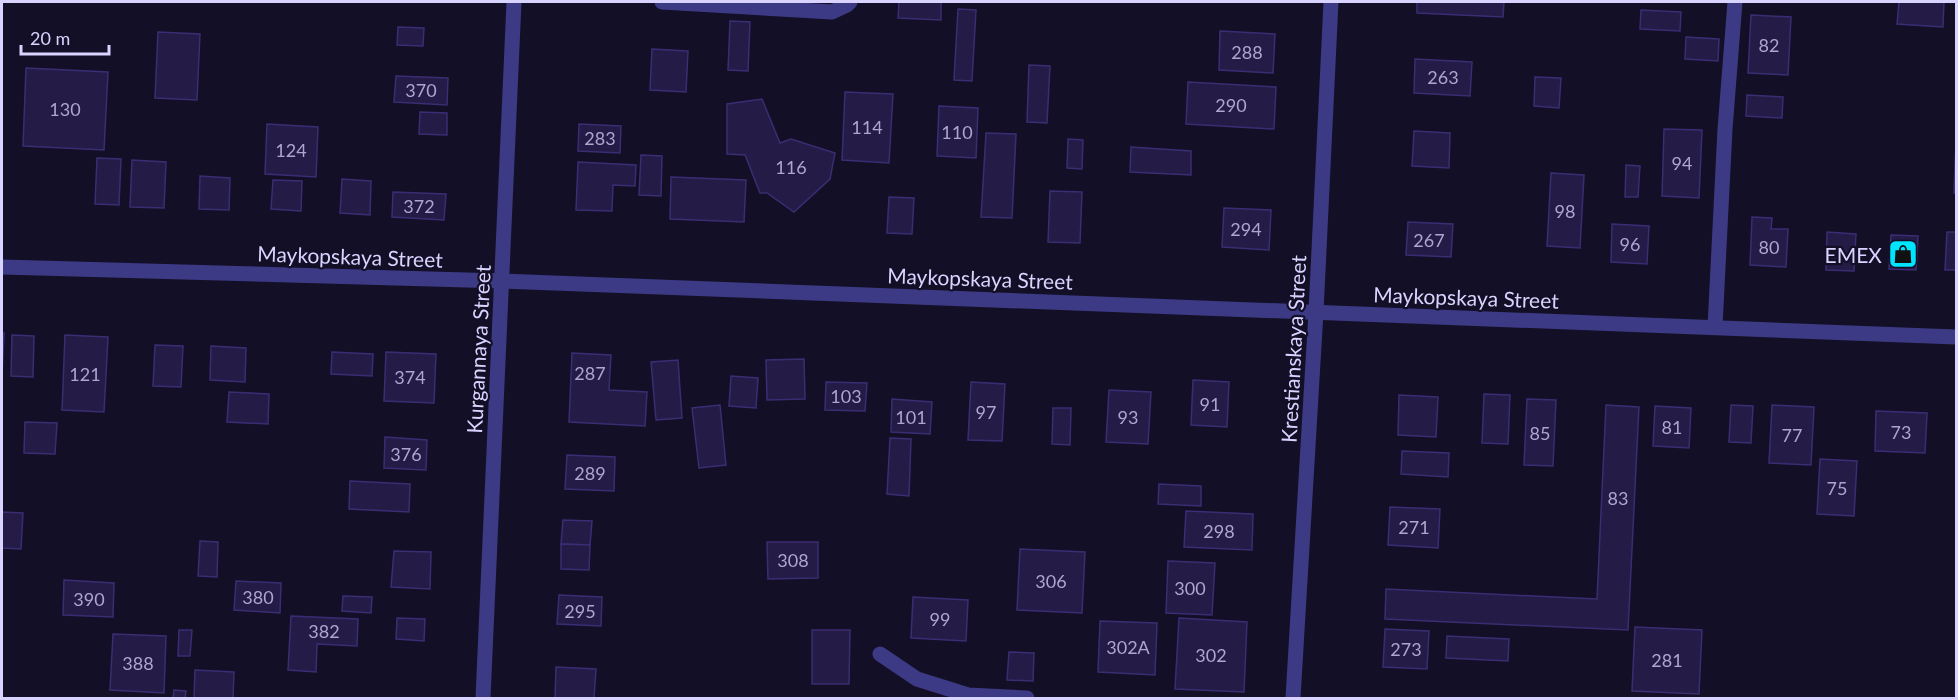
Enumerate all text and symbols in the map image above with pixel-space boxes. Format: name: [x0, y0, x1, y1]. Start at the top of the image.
scale bar: [21, 18, 110, 56]
text: 20 m: [30, 27, 70, 49]
house number: 82: [1759, 34, 1779, 56]
house number: 288: [1231, 41, 1263, 63]
house number: 263: [1427, 66, 1459, 88]
house number: 370: [405, 79, 437, 101]
house number: 290: [1215, 94, 1247, 116]
house number: 130: [49, 98, 81, 120]
house number: 114: [851, 116, 883, 138]
house number: 110: [941, 121, 973, 143]
house number: 283: [584, 127, 616, 149]
house number: 124: [275, 139, 307, 161]
house number: 94: [1672, 152, 1692, 174]
house number: 116: [775, 156, 807, 178]
house number: 372: [403, 195, 435, 217]
house number: 98: [1555, 200, 1575, 222]
house number: 294: [1230, 218, 1262, 240]
house number: 267: [1413, 229, 1445, 251]
house number: 96: [1620, 233, 1640, 255]
house number: 80: [1759, 236, 1779, 258]
shop icon: EMEX: [1887, 238, 1919, 270]
street label: Maykopskaya Street: [257, 240, 444, 272]
place label: EMEX: [1825, 242, 1882, 267]
street label: Krestianskaya Street: [1276, 254, 1310, 444]
street label: Maykopskaya Street: [887, 262, 1074, 294]
street label: Kurgannaya Street: [461, 263, 495, 434]
street label: Maykopskaya Street: [1373, 281, 1560, 313]
house number: 287: [574, 362, 606, 384]
house number: 121: [69, 363, 101, 385]
house number: 374: [394, 366, 426, 388]
house number: 103: [830, 385, 862, 407]
house number: 91: [1200, 393, 1220, 415]
house number: 97: [976, 401, 996, 423]
house number: 101: [895, 406, 927, 428]
house number: 93: [1118, 406, 1138, 428]
house number: 81: [1662, 416, 1682, 438]
house number: 73: [1891, 421, 1911, 443]
house number: 85: [1530, 422, 1550, 444]
house number: 77: [1782, 424, 1802, 446]
house number: 376: [390, 443, 422, 465]
house number: 289: [574, 462, 606, 484]
house number: 75: [1827, 477, 1847, 499]
house number: 83: [1608, 487, 1628, 509]
house number: 271: [1398, 516, 1430, 538]
house number: 298: [1203, 520, 1235, 542]
house number: 308: [777, 549, 809, 571]
house number: 306: [1035, 570, 1067, 592]
house number: 300: [1174, 577, 1206, 599]
house number: 380: [242, 586, 274, 608]
house number: 390: [73, 588, 105, 610]
house number: 295: [564, 600, 596, 622]
house number: 99: [930, 608, 950, 630]
house number: 382: [308, 620, 340, 642]
house number: 302А: [1106, 636, 1151, 658]
house number: 273: [1390, 638, 1422, 660]
house number: 302: [1195, 644, 1227, 666]
house number: 281: [1651, 649, 1683, 671]
house number: 388: [122, 652, 154, 674]

